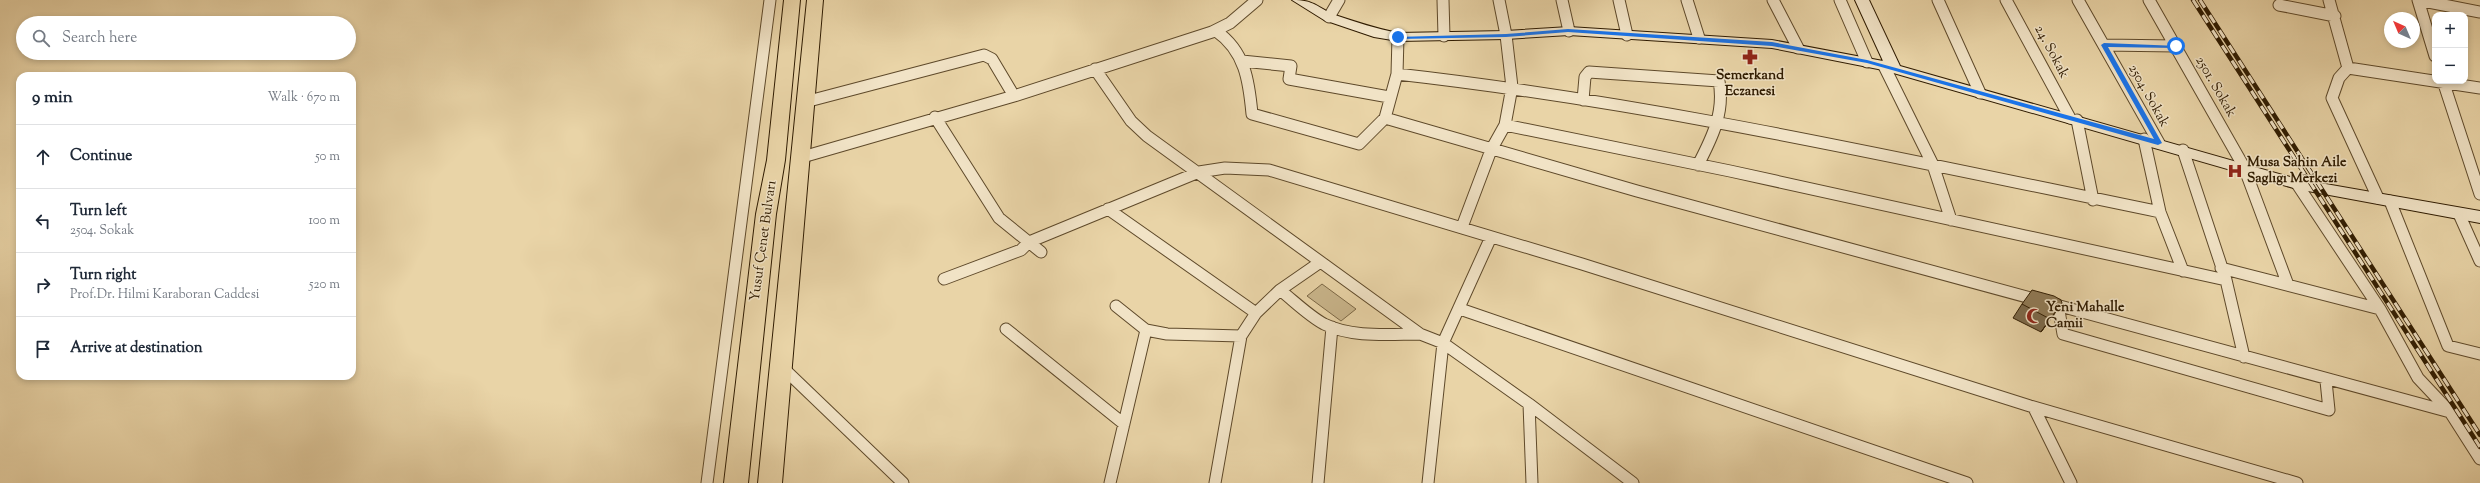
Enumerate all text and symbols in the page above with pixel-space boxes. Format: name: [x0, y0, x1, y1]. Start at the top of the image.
north arrow: [2384, 12, 2420, 48]
map controls: [2432, 12, 2468, 84]
button: +: [2432, 12, 2468, 48]
search box: [16, 16, 356, 60]
street label: 24. Sokak: [2029, 22, 2074, 83]
icon: search: [30, 27, 52, 49]
text: Search here: [62, 28, 137, 49]
route end: [1389, 28, 1407, 46]
route start: [2167, 37, 2185, 55]
pharmacy icon: Semerkand Eczanesi: [1741, 48, 1759, 66]
button: −: [2432, 48, 2468, 84]
street label: 2501. Sokak: [2189, 53, 2241, 122]
street label: 2504. Sokak: [2122, 61, 2174, 131]
place label: Semerkand Eczanesi: [1716, 66, 1784, 102]
text: 9 min: [32, 86, 73, 110]
text: Walk · 670 m: [268, 89, 340, 107]
icon: ahead: [32, 146, 54, 168]
text: Continue: [70, 146, 132, 167]
text: 50 m: [315, 148, 340, 166]
place label: Musa Sahin Aile Saglıgı Merkezi: [2247, 153, 2347, 189]
hospital icon: Musa Sahin Aile Saglıgı Merkezi: [2226, 162, 2244, 180]
street label: Yusuf Çenet Bulvarı: [746, 179, 782, 303]
text: Turn left: [70, 201, 127, 222]
icon: left: [32, 210, 54, 232]
text: 100 m: [308, 212, 340, 230]
text: 2504. Sokak: [70, 222, 134, 240]
text: Turn right: [70, 265, 136, 286]
icon: right: [32, 274, 54, 296]
text: 520 m: [309, 276, 340, 294]
text: Prof.Dr. Hilmi Karaboran Caddesi: [70, 286, 259, 304]
place label: Yeni Mahalle Camii: [2046, 298, 2125, 334]
mosque icon: Yeni Mahalle Camii: [2025, 307, 2043, 325]
icon: arrive: [32, 338, 54, 360]
text: Arrive at destination: [70, 338, 203, 359]

